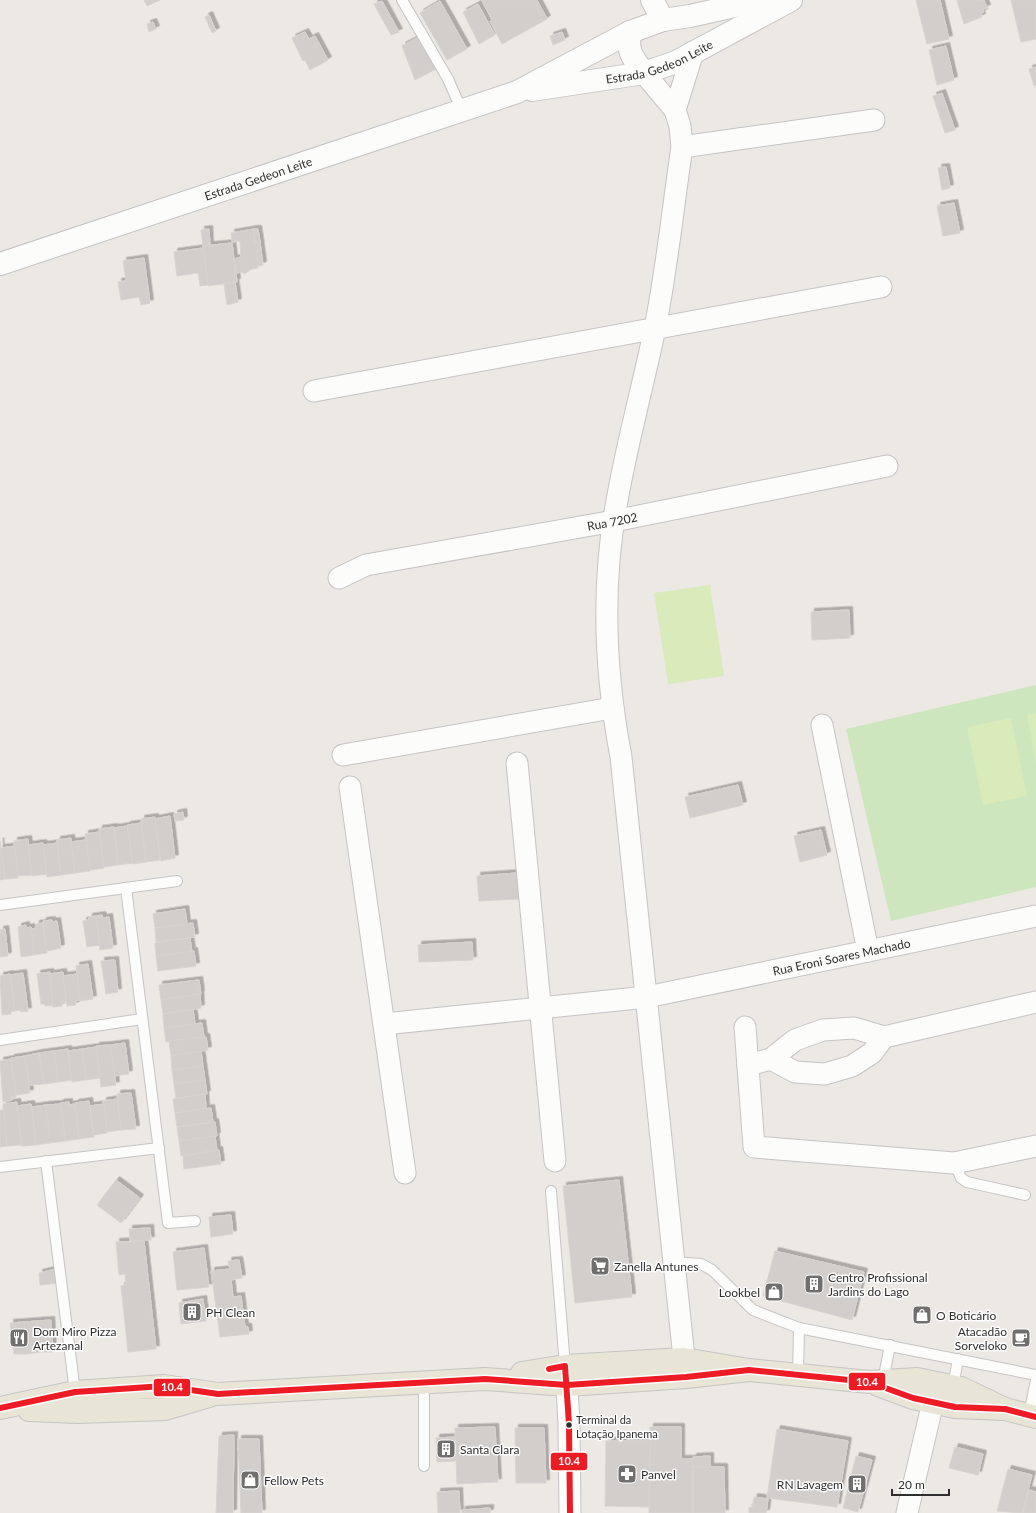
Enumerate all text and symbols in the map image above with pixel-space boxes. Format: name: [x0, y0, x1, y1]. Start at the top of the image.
street label: Estrada Gedeon Leite: [605, 36, 715, 86]
street label: Estrada Gedeon Leite: [202, 153, 314, 203]
street label: Rua 7202: [586, 509, 639, 533]
street label: Rua Eroni Soares Machado: [771, 935, 912, 978]
supermarket icon: Zanella Antunes: [589, 1255, 611, 1277]
place label: Zanella Antunes: [614, 1259, 698, 1274]
place label: Centro Profissional Jardins do Lago: [828, 1270, 927, 1299]
building icon: Centro Profissional Jardins do Lago: [803, 1273, 825, 1295]
shop icon: Lookbel: [763, 1281, 785, 1303]
place label: Lookbel: [719, 1285, 760, 1300]
building icon: PH Clean: [181, 1301, 203, 1323]
shop icon: O Boticário: [911, 1304, 933, 1326]
place label: PH Clean: [206, 1305, 255, 1320]
place label: O Boticário: [936, 1308, 996, 1323]
place label: Dom Miro Pizza Artezanal: [33, 1324, 117, 1353]
place label: Atacadão Sorveloko: [955, 1324, 1007, 1353]
restaurant icon: Dom Miro Pizza Artezanal: [8, 1327, 30, 1349]
cafe icon: Atacadão Sorveloko: [1010, 1327, 1032, 1349]
line badge: 10.4: [848, 1372, 886, 1391]
text: 10.4: [856, 1375, 878, 1388]
line badge: 10.4: [153, 1378, 191, 1397]
text: 10.4: [161, 1380, 183, 1393]
place label: Terminal da Lotação Ipanema: [576, 1413, 658, 1440]
marker: Terminal da Lotação Ipanema: [564, 1420, 574, 1430]
building icon: Santa Clara: [435, 1438, 457, 1460]
place label: Santa Clara: [460, 1442, 519, 1457]
line badge: 10.4: [550, 1452, 588, 1471]
text: 10.4: [558, 1454, 580, 1467]
pharmacy icon: Panvel: [616, 1463, 638, 1485]
place label: Panvel: [641, 1467, 676, 1482]
shop icon: Fellow Pets: [239, 1469, 261, 1491]
scale bar: [892, 1471, 949, 1497]
place label: Fellow Pets: [264, 1473, 324, 1488]
building icon: RN Lavagem: [846, 1473, 868, 1495]
place label: RN Lavagem: [777, 1477, 843, 1492]
text: 20 m: [898, 1477, 925, 1492]

